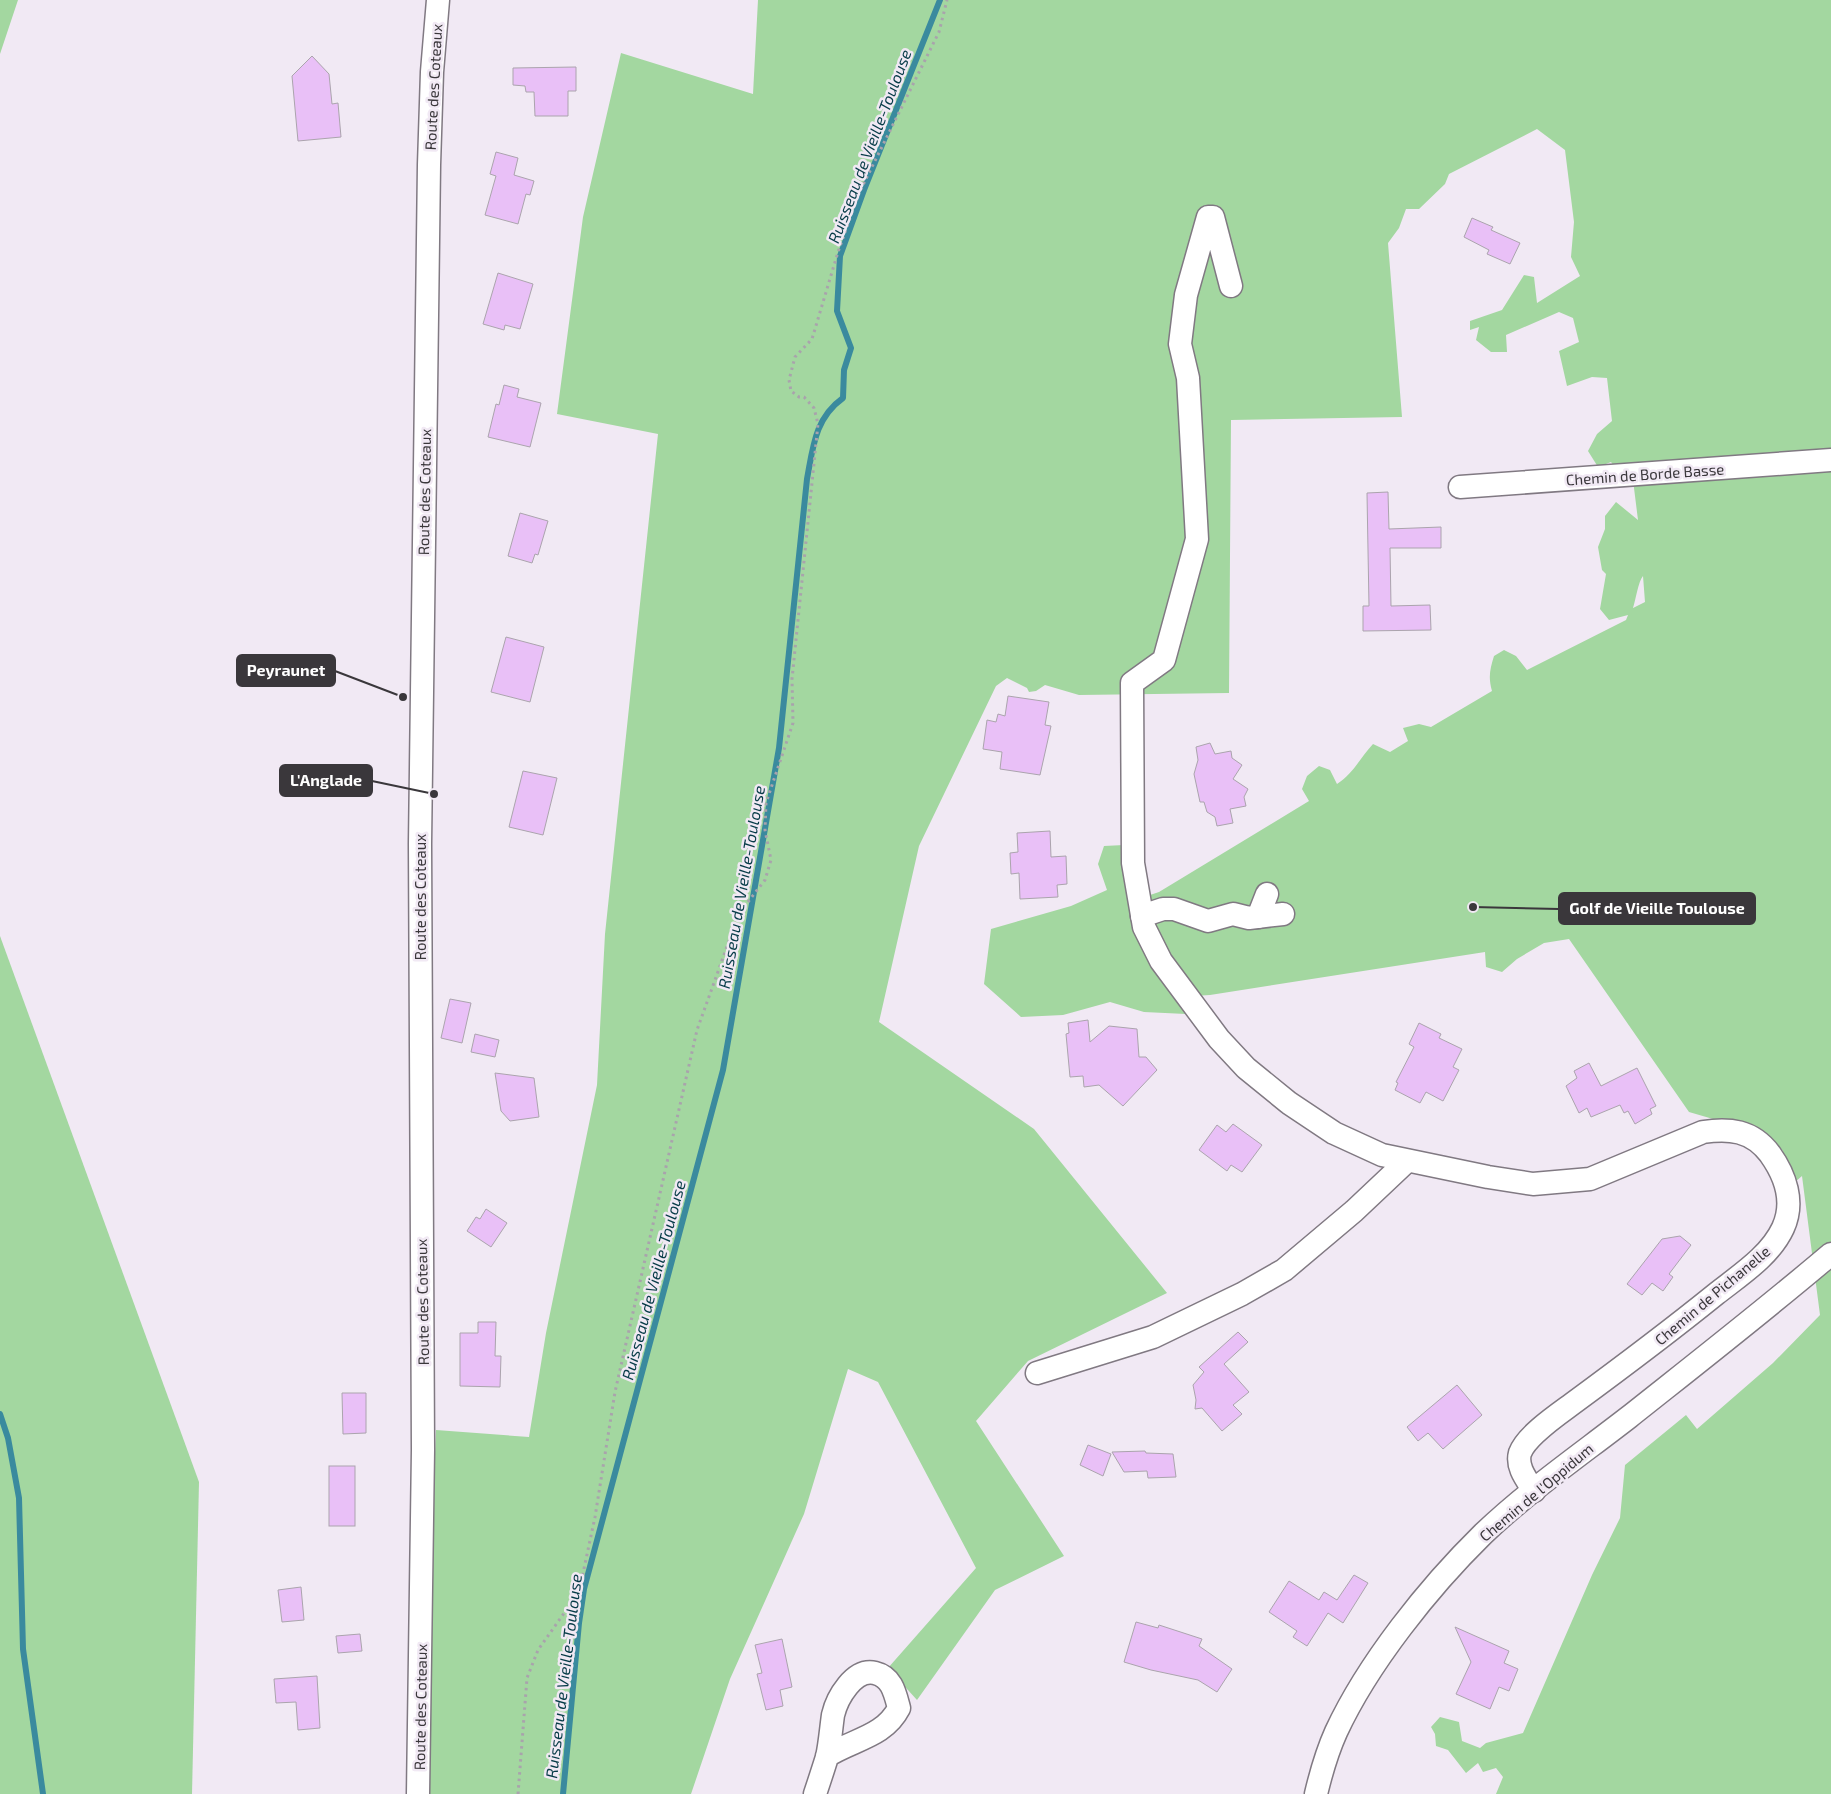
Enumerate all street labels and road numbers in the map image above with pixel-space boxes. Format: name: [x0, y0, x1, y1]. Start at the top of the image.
street label: Route des Coteaux: [421, 23, 445, 151]
street label: Route des Coteaux: [414, 429, 434, 555]
street label: Chemin de Borde Basse: [1565, 459, 1725, 489]
street label: Route des Coteaux: [411, 834, 429, 960]
street label: Route des Coteaux: [412, 1239, 432, 1365]
street label: Chemin de Pichanelle: [1651, 1242, 1773, 1348]
street label: Chemin de l'Oppidum: [1475, 1439, 1597, 1545]
street label: Route des Coteaux: [410, 1644, 430, 1770]

